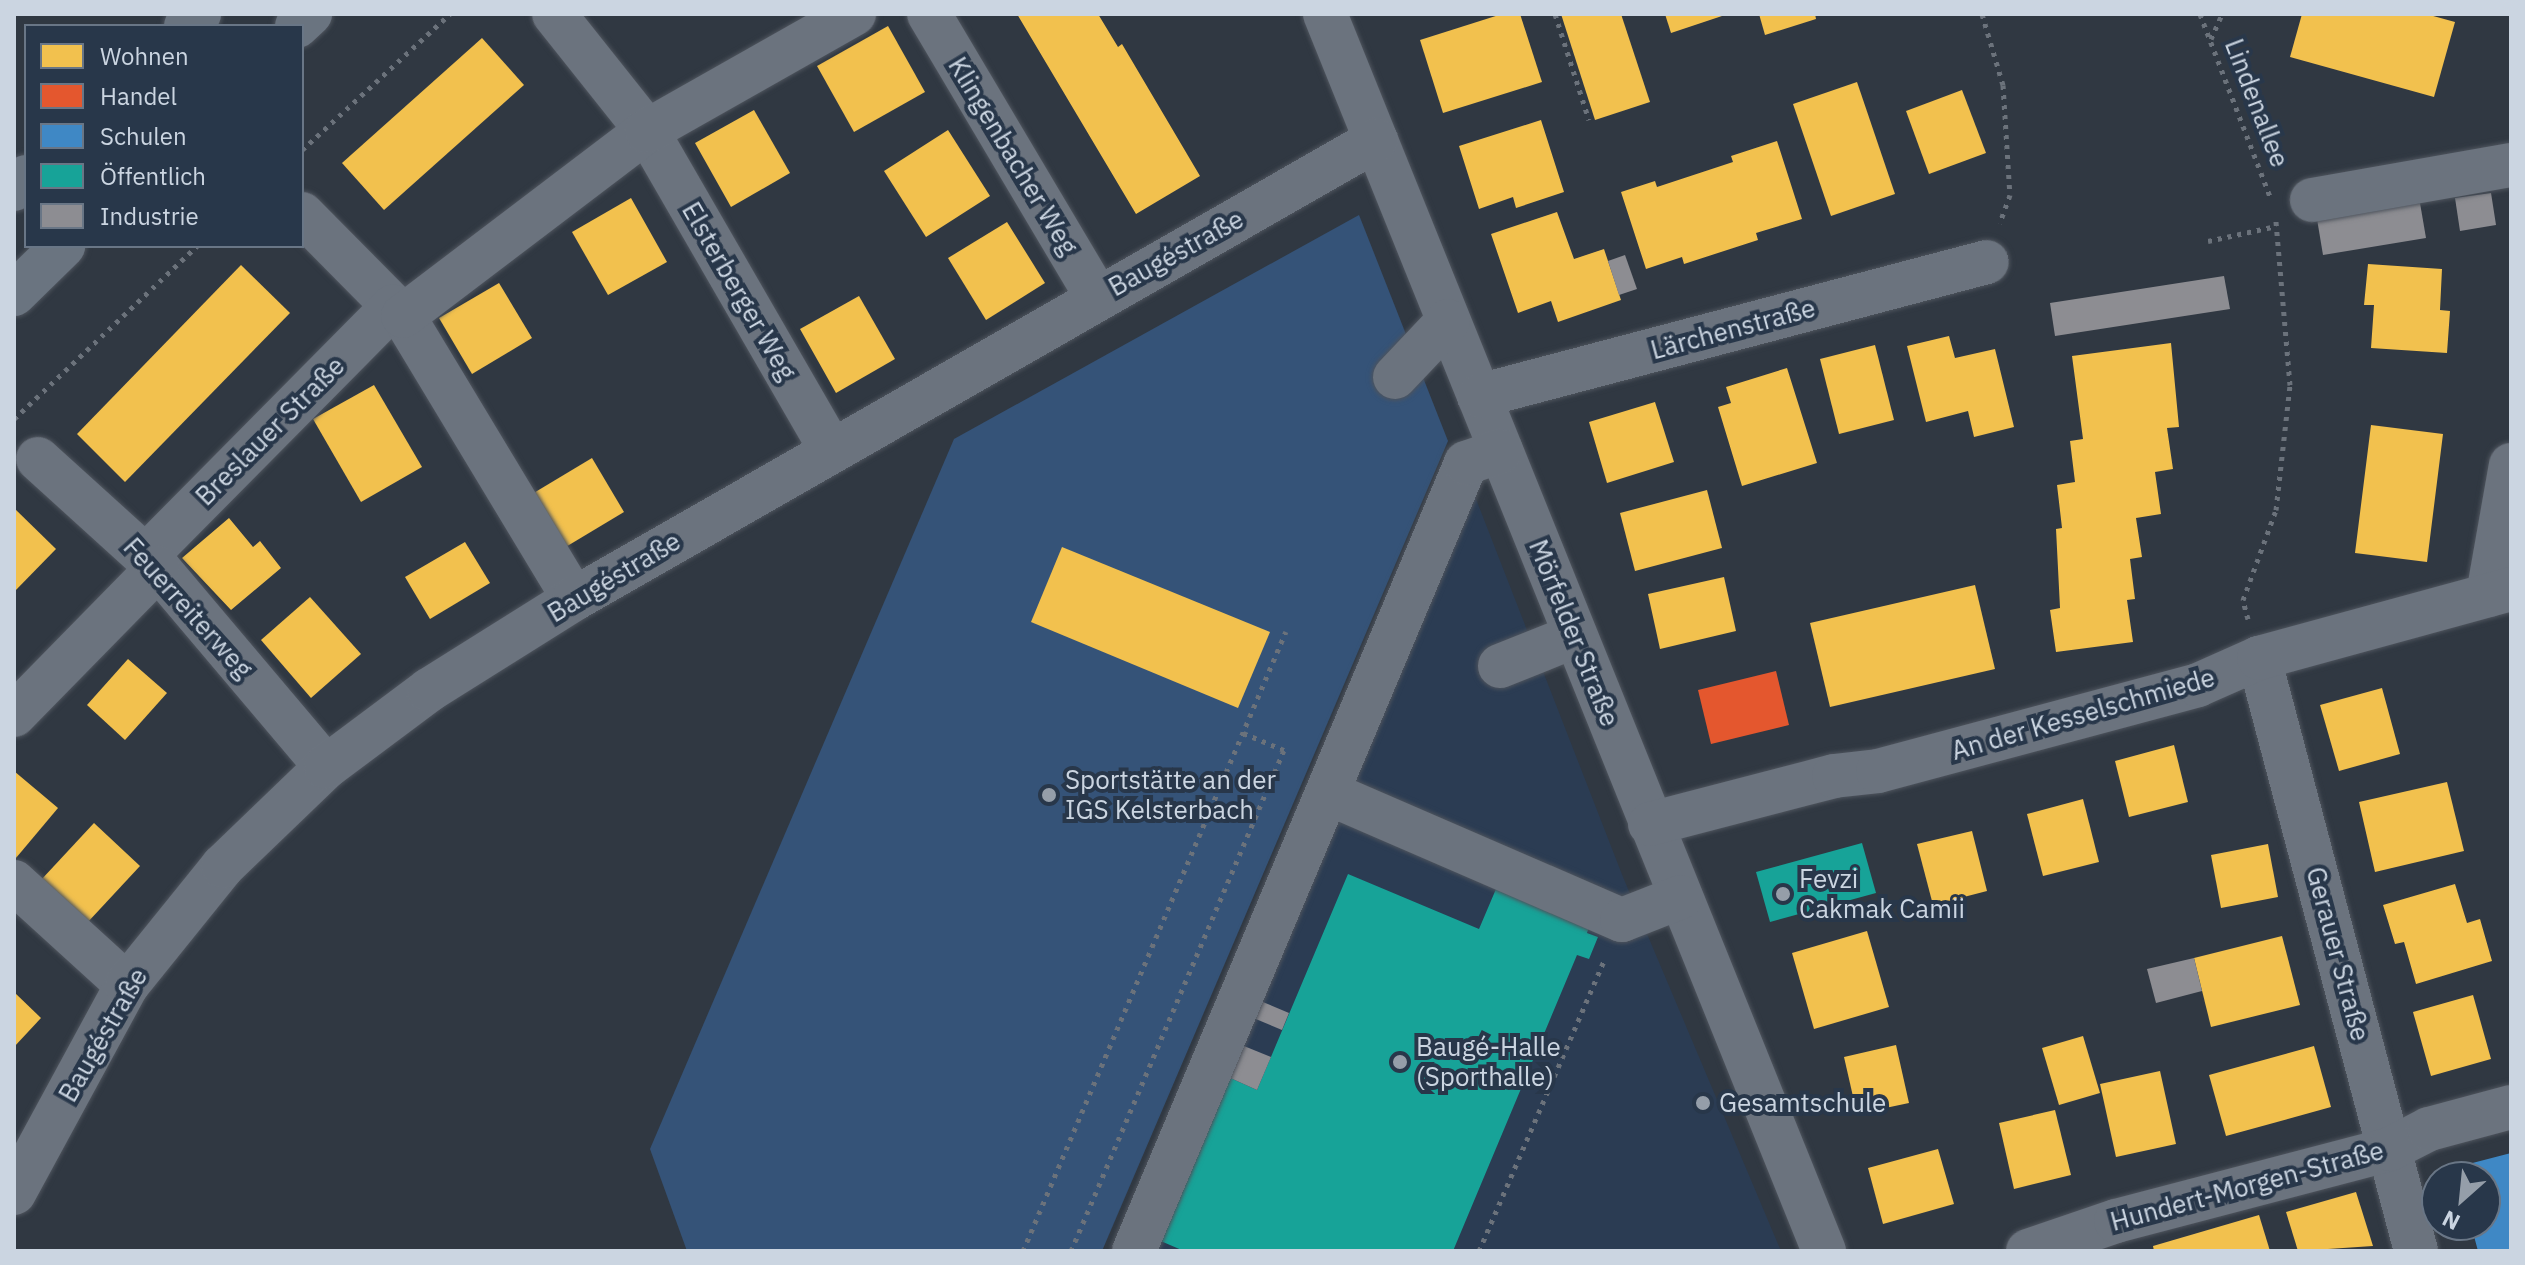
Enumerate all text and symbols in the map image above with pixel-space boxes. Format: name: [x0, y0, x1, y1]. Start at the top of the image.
legend: [24, 24, 304, 248]
street label: Lindenallee: [2218, 34, 2296, 172]
text: Wohnen: [100, 40, 189, 72]
street label: Klingenbacher Weg: [942, 52, 1084, 260]
text: Handel: [100, 80, 177, 112]
text: Schulen: [100, 120, 187, 152]
text: Öffentlich: [100, 160, 206, 192]
street label: Elsterberger Weg: [675, 197, 803, 385]
text: Industrie: [100, 200, 199, 232]
street label: Baugéstraße: [1103, 203, 1249, 303]
street label: Lärchenstraße: [1647, 292, 1819, 366]
street label: Breslauer Straße: [189, 350, 351, 512]
street label: Baugéstraße: [542, 525, 686, 629]
street label: Feuerreiterweg: [117, 532, 259, 684]
street label: Mörfelder Straße: [1522, 535, 1626, 731]
street label: An der Kesselschmiede: [1948, 661, 2218, 767]
place label: Sportstätte an der IGS Kelsterbach: [1065, 764, 1276, 826]
marker: Sportstätte an der IGS Kelsterbach: [1040, 786, 1058, 804]
place label: Fevzi Cakmak Camii: [1799, 863, 1965, 924]
street label: Gerauer Straße: [2300, 864, 2376, 1044]
marker: Fevzi Cakmak Camii: [1774, 885, 1792, 903]
street label: Baugéstraße: [52, 963, 154, 1107]
place label: Baugé-Halle (Sporthalle): [1416, 1031, 1561, 1092]
marker: Baugé-Halle (Sporthalle): [1391, 1053, 1409, 1071]
place label: Gesamtschule: [1719, 1087, 1886, 1119]
marker: Gesamtschule: [1694, 1094, 1712, 1112]
street label: Hundert-Morgen-Straße: [2107, 1135, 2387, 1237]
north arrow: [2421, 1161, 2501, 1241]
text: N: [2437, 1205, 2464, 1238]

